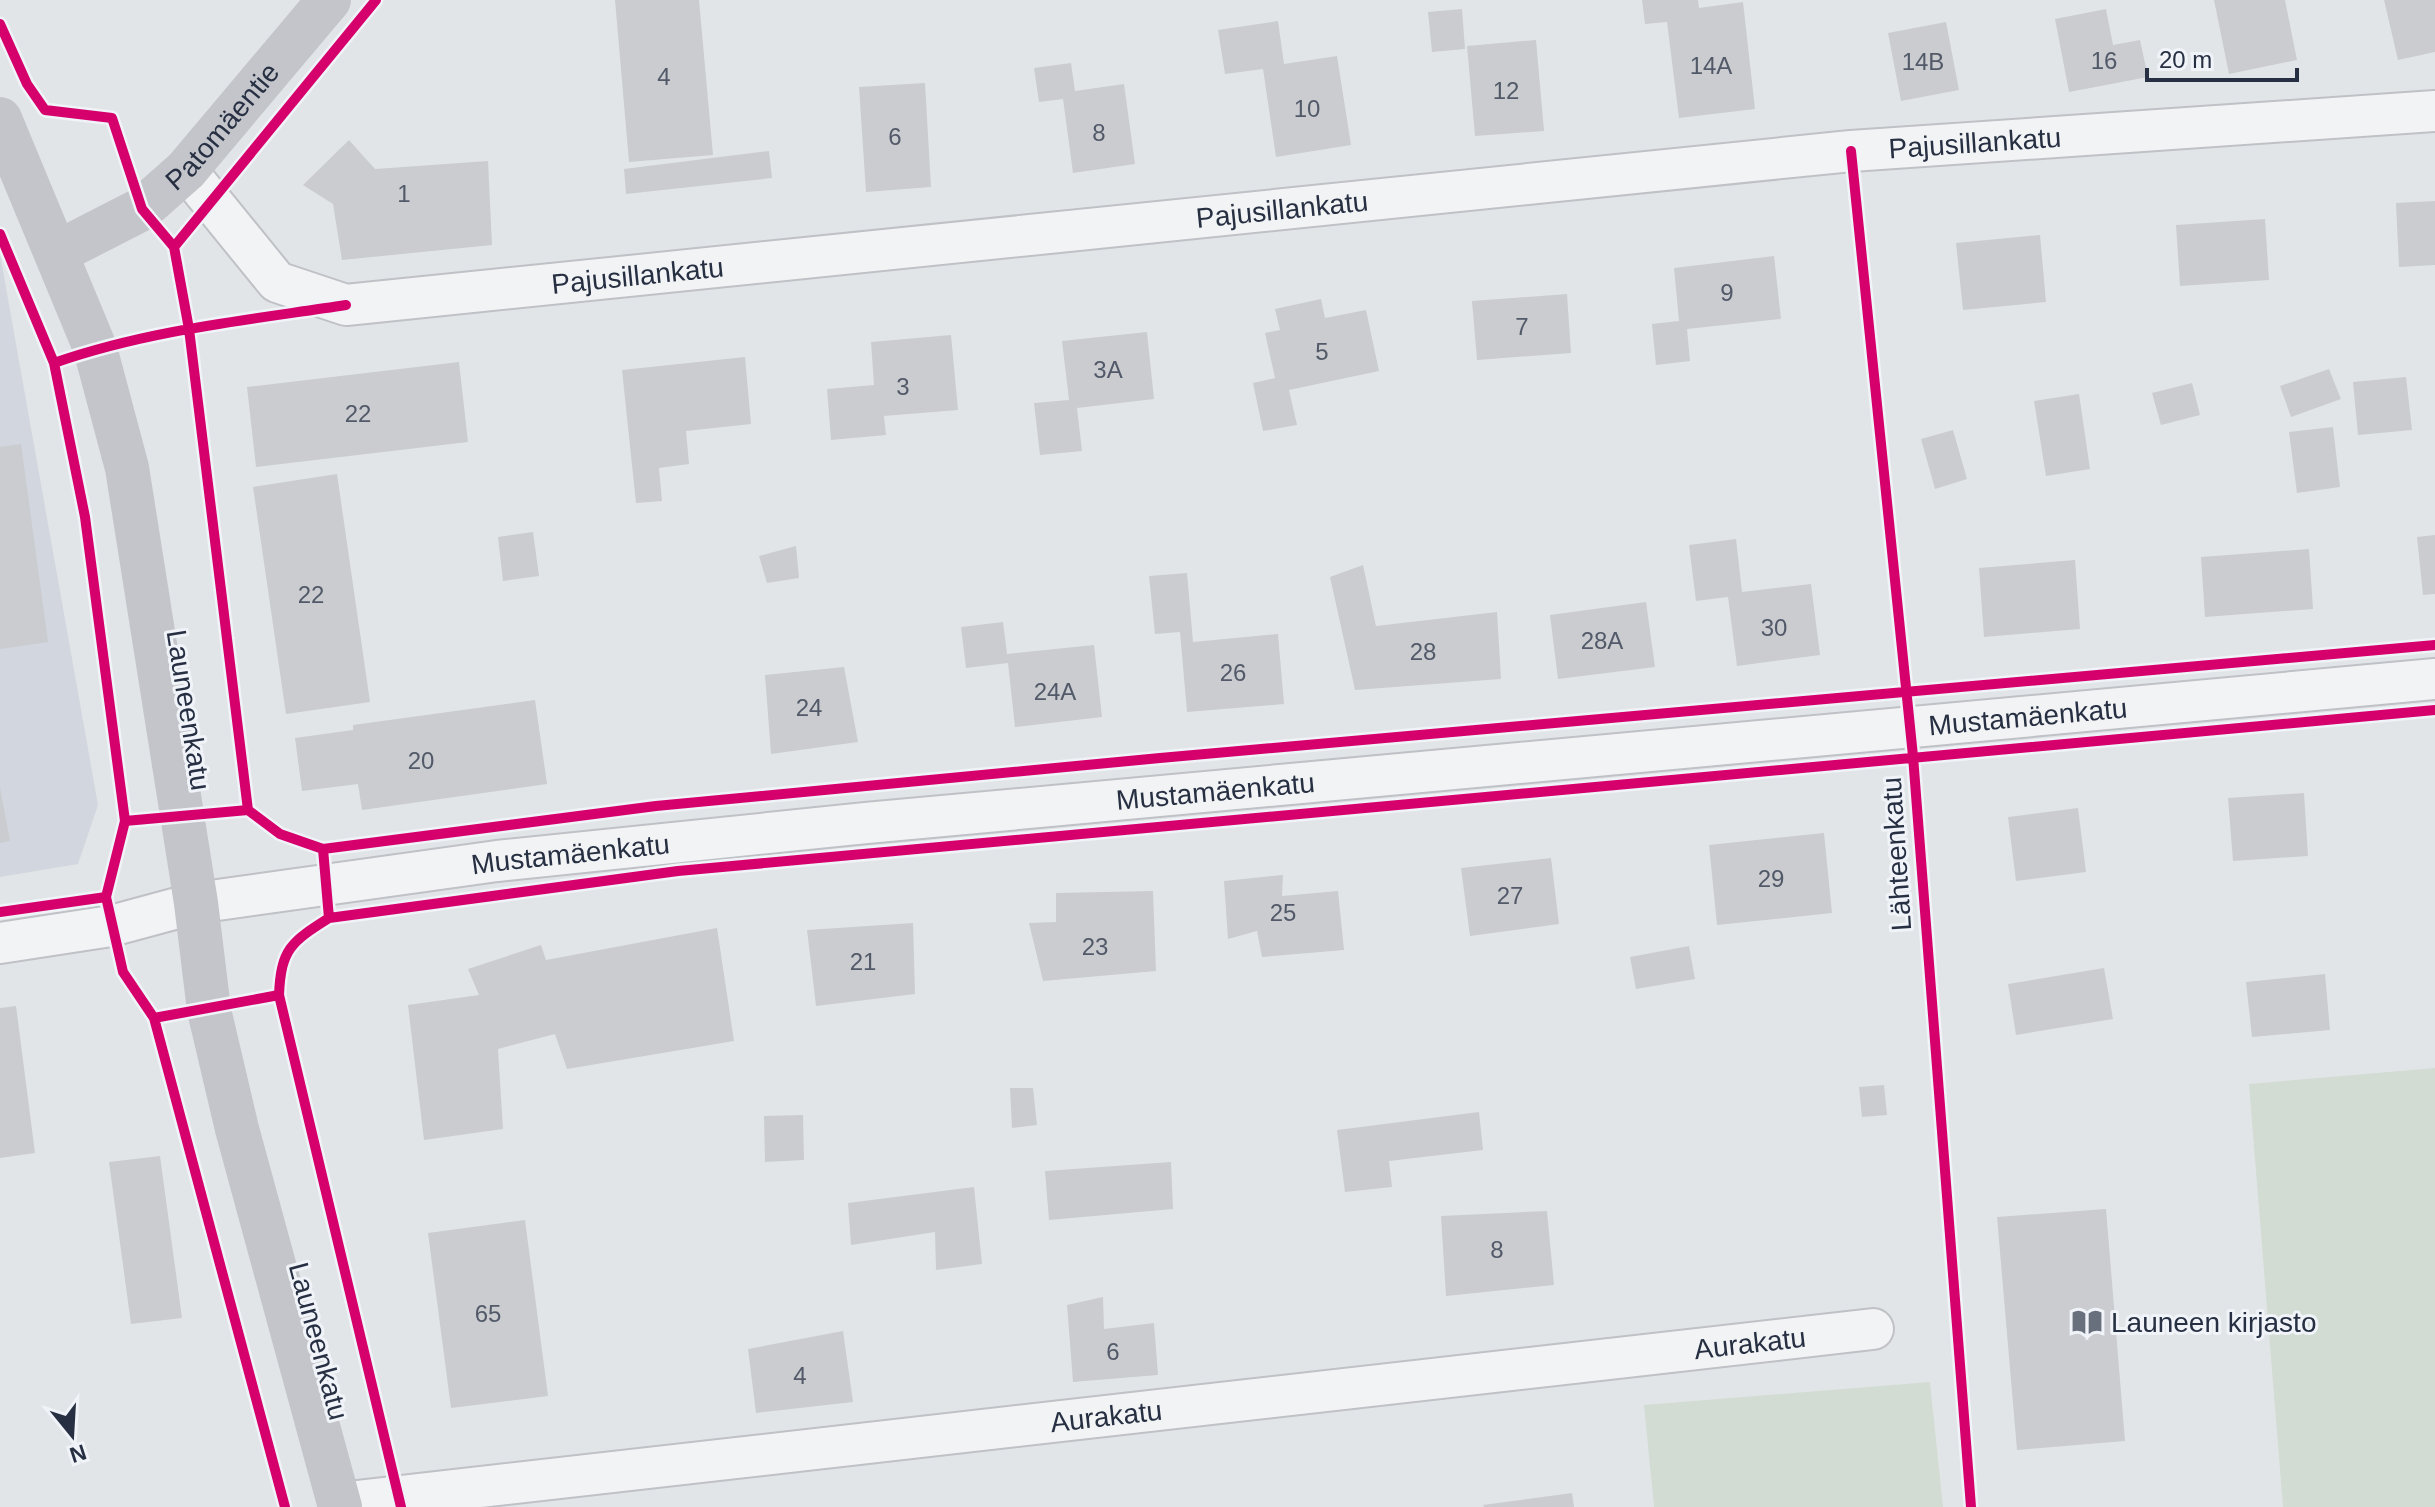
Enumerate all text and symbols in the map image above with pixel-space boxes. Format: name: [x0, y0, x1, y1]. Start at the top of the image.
scale bar: [2147, 32, 2297, 82]
text: 20 m: [2159, 46, 2212, 73]
house number: 16: [2091, 47, 2117, 74]
house number: 14B: [1902, 48, 1944, 75]
house number: 14A: [1690, 52, 1732, 79]
street label: Patomäentie: [160, 57, 285, 197]
house number: 4: [657, 63, 671, 90]
house number: 12: [1493, 77, 1519, 104]
house number: 10: [1294, 95, 1320, 122]
house number: 8: [1092, 119, 1106, 146]
street label: Pajusillankatu: [1888, 122, 2062, 164]
house number: 6: [888, 123, 902, 150]
house number: 1: [397, 180, 411, 207]
street label: Pajusillankatu: [1195, 185, 1370, 234]
street label: Pajusillankatu: [550, 251, 725, 300]
house number: 9: [1720, 279, 1734, 306]
house number: 7: [1515, 313, 1529, 340]
house number: 5: [1315, 338, 1329, 365]
house number: 3A: [1093, 356, 1123, 383]
house number: 3: [896, 373, 910, 400]
house number: 22: [345, 400, 371, 427]
house number: 22: [298, 581, 324, 608]
house number: 30: [1761, 614, 1787, 641]
house number: 28A: [1581, 627, 1623, 654]
street label: Launeenkatu: [161, 628, 216, 792]
house number: 28: [1410, 638, 1436, 665]
house number: 26: [1220, 659, 1246, 686]
house number: 24A: [1034, 678, 1076, 705]
street label: Mustamäenkatu: [1927, 692, 2129, 741]
house number: 24: [796, 694, 822, 721]
house number: 20: [408, 747, 434, 774]
street label: Mustamäenkatu: [1115, 767, 1316, 816]
street label: Lähteenkatu: [1876, 776, 1917, 932]
street label: Mustamäenkatu: [469, 828, 671, 880]
house number: 29: [1758, 865, 1784, 892]
house number: 27: [1497, 882, 1523, 909]
house number: 25: [1270, 899, 1296, 926]
house number: 23: [1082, 933, 1108, 960]
house number: 21: [850, 948, 876, 975]
house number: 8: [1490, 1236, 1504, 1263]
street label: Launeenkatu: [283, 1259, 354, 1423]
house number: 65: [475, 1300, 501, 1327]
library icon: Launeen kirjasto: [2070, 1305, 2104, 1339]
place label: Launeen kirjasto: [2111, 1307, 2316, 1338]
street label: Aurakatu: [1693, 1322, 1807, 1365]
house number: 6: [1106, 1338, 1120, 1365]
house number: 4: [793, 1362, 807, 1389]
north arrow: [32, 1395, 112, 1475]
street label: Aurakatu: [1049, 1395, 1164, 1438]
text: N: [67, 1439, 89, 1468]

